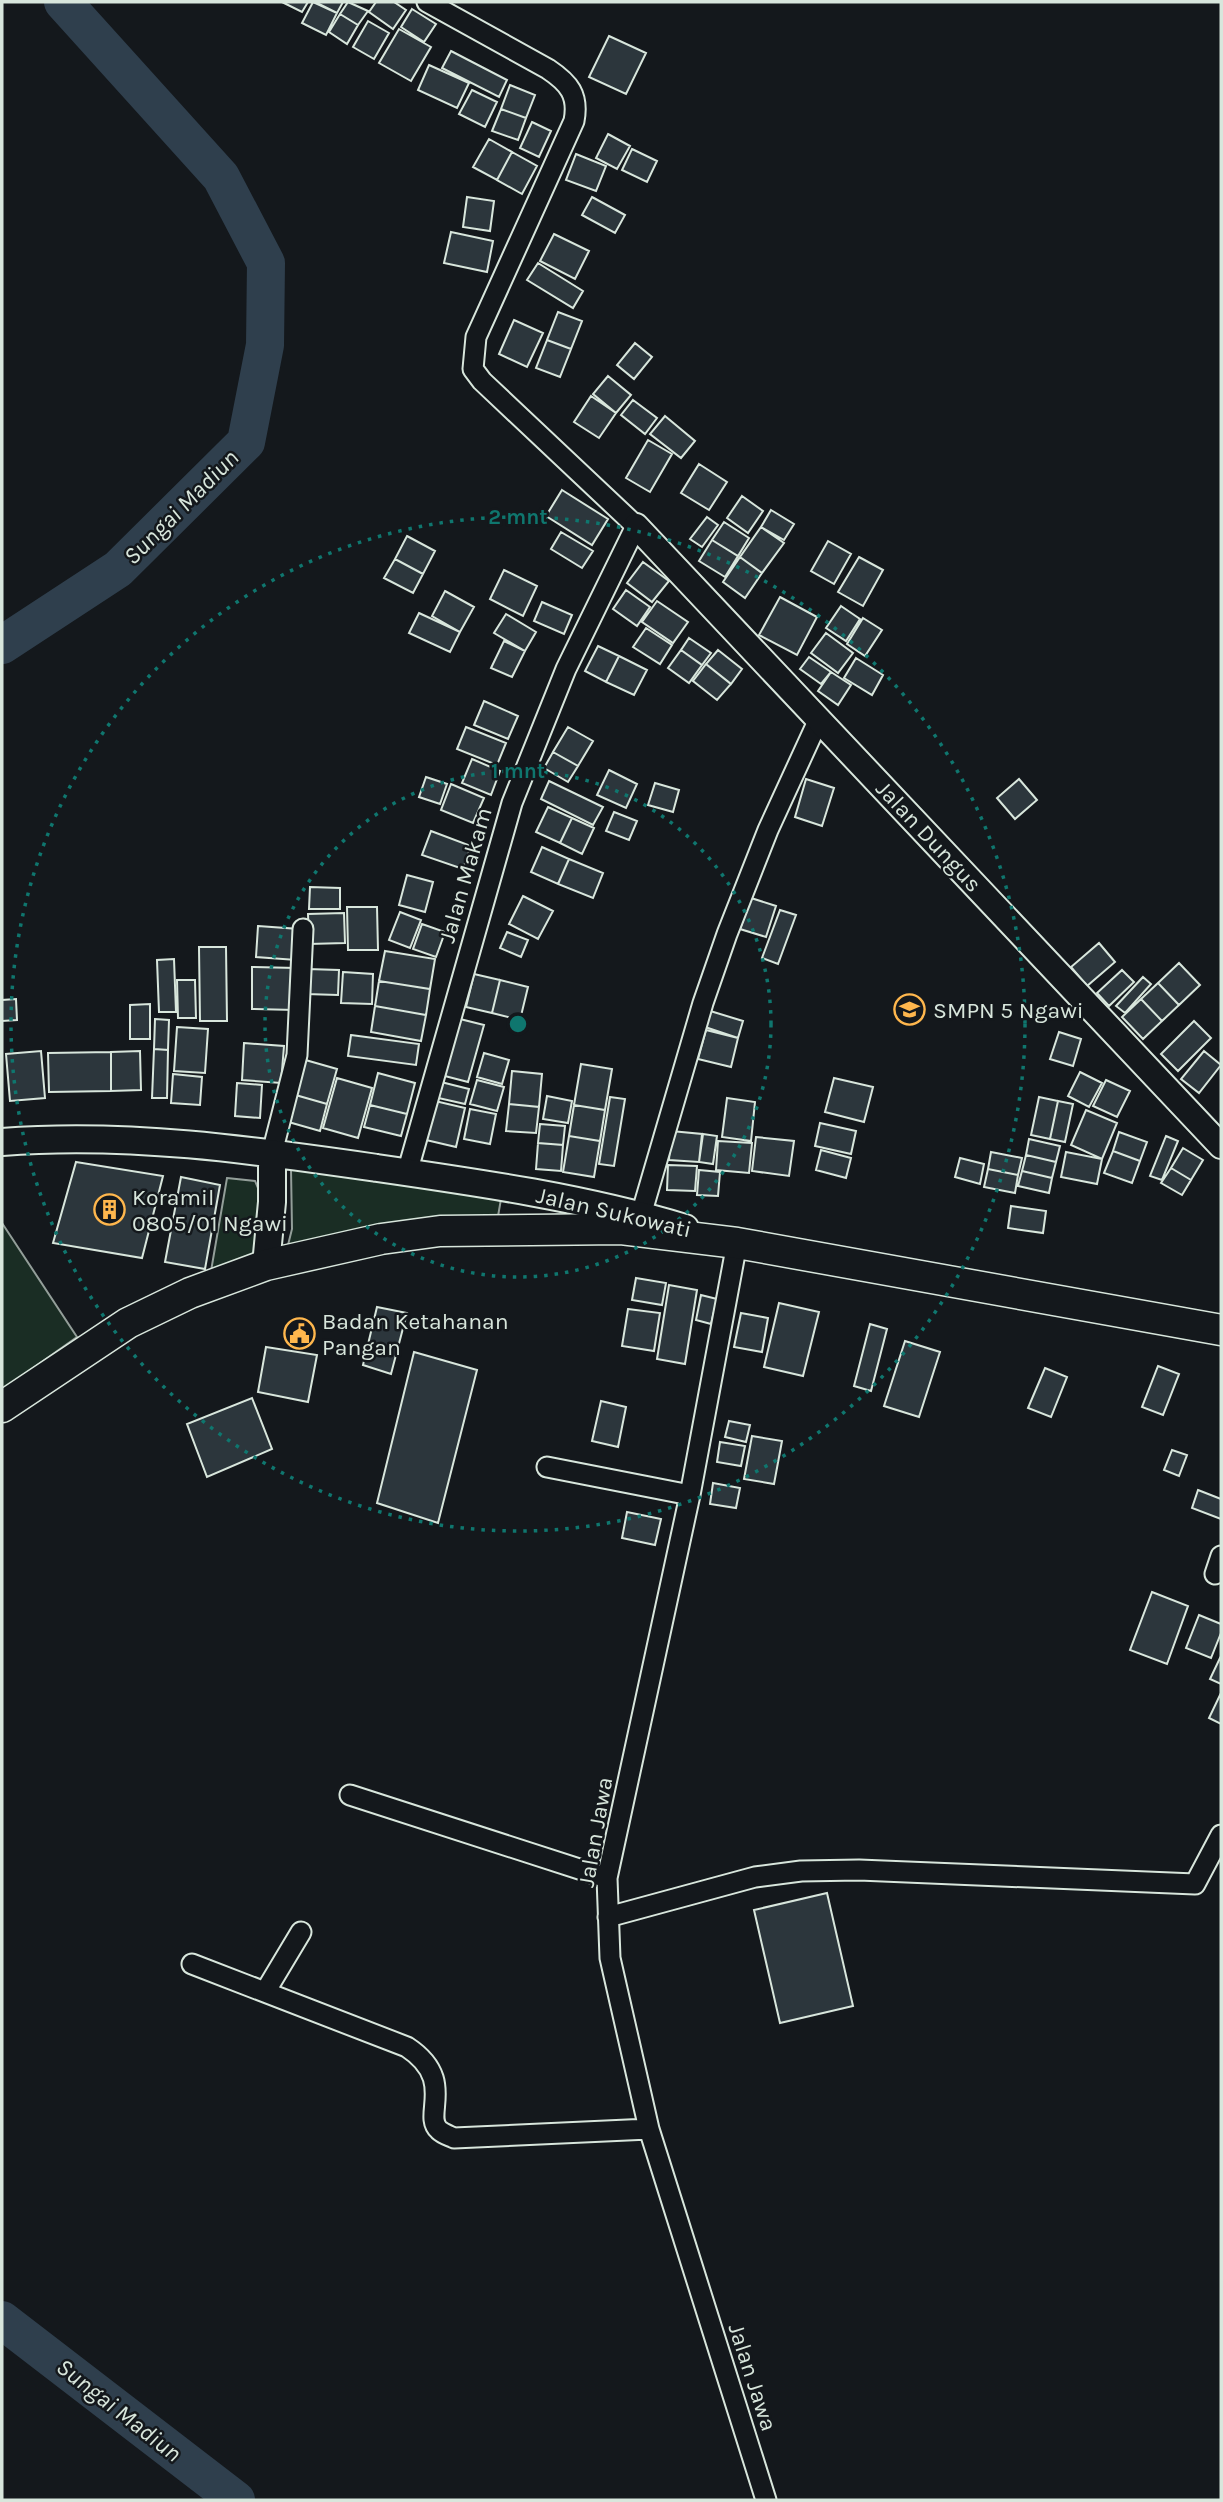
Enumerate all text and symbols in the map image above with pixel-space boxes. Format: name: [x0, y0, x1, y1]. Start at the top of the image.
water label: Sungai Madiun: [118, 444, 244, 570]
text: 2 mnt: [488, 505, 548, 529]
text: 1 mnt: [491, 759, 545, 783]
street label: Jalan Dungus: [870, 775, 987, 898]
street label: Jalan Makam: [433, 804, 498, 946]
school or university icon: SMPN 5 Ngawi: [893, 993, 927, 1027]
place label: SMPN 5 Ngawi: [933, 997, 1084, 1024]
centre of rings: [506, 1012, 530, 1036]
street label: Jalan Sukowati: [534, 1181, 694, 1243]
place label: Koramil 0805/01 Ngawi: [132, 1184, 288, 1237]
building icon: Koramil 0805/01 Ngawi: [92, 1193, 126, 1227]
place label: Badan Ketahanan Pangan: [322, 1308, 509, 1361]
public building icon: Badan Ketahanan Pangan: [282, 1317, 316, 1351]
street label: Jalan Jawa: [573, 1775, 618, 1889]
street label: Jalan Jawa: [722, 2320, 783, 2434]
water label: Sungai Madiun: [51, 2353, 187, 2467]

